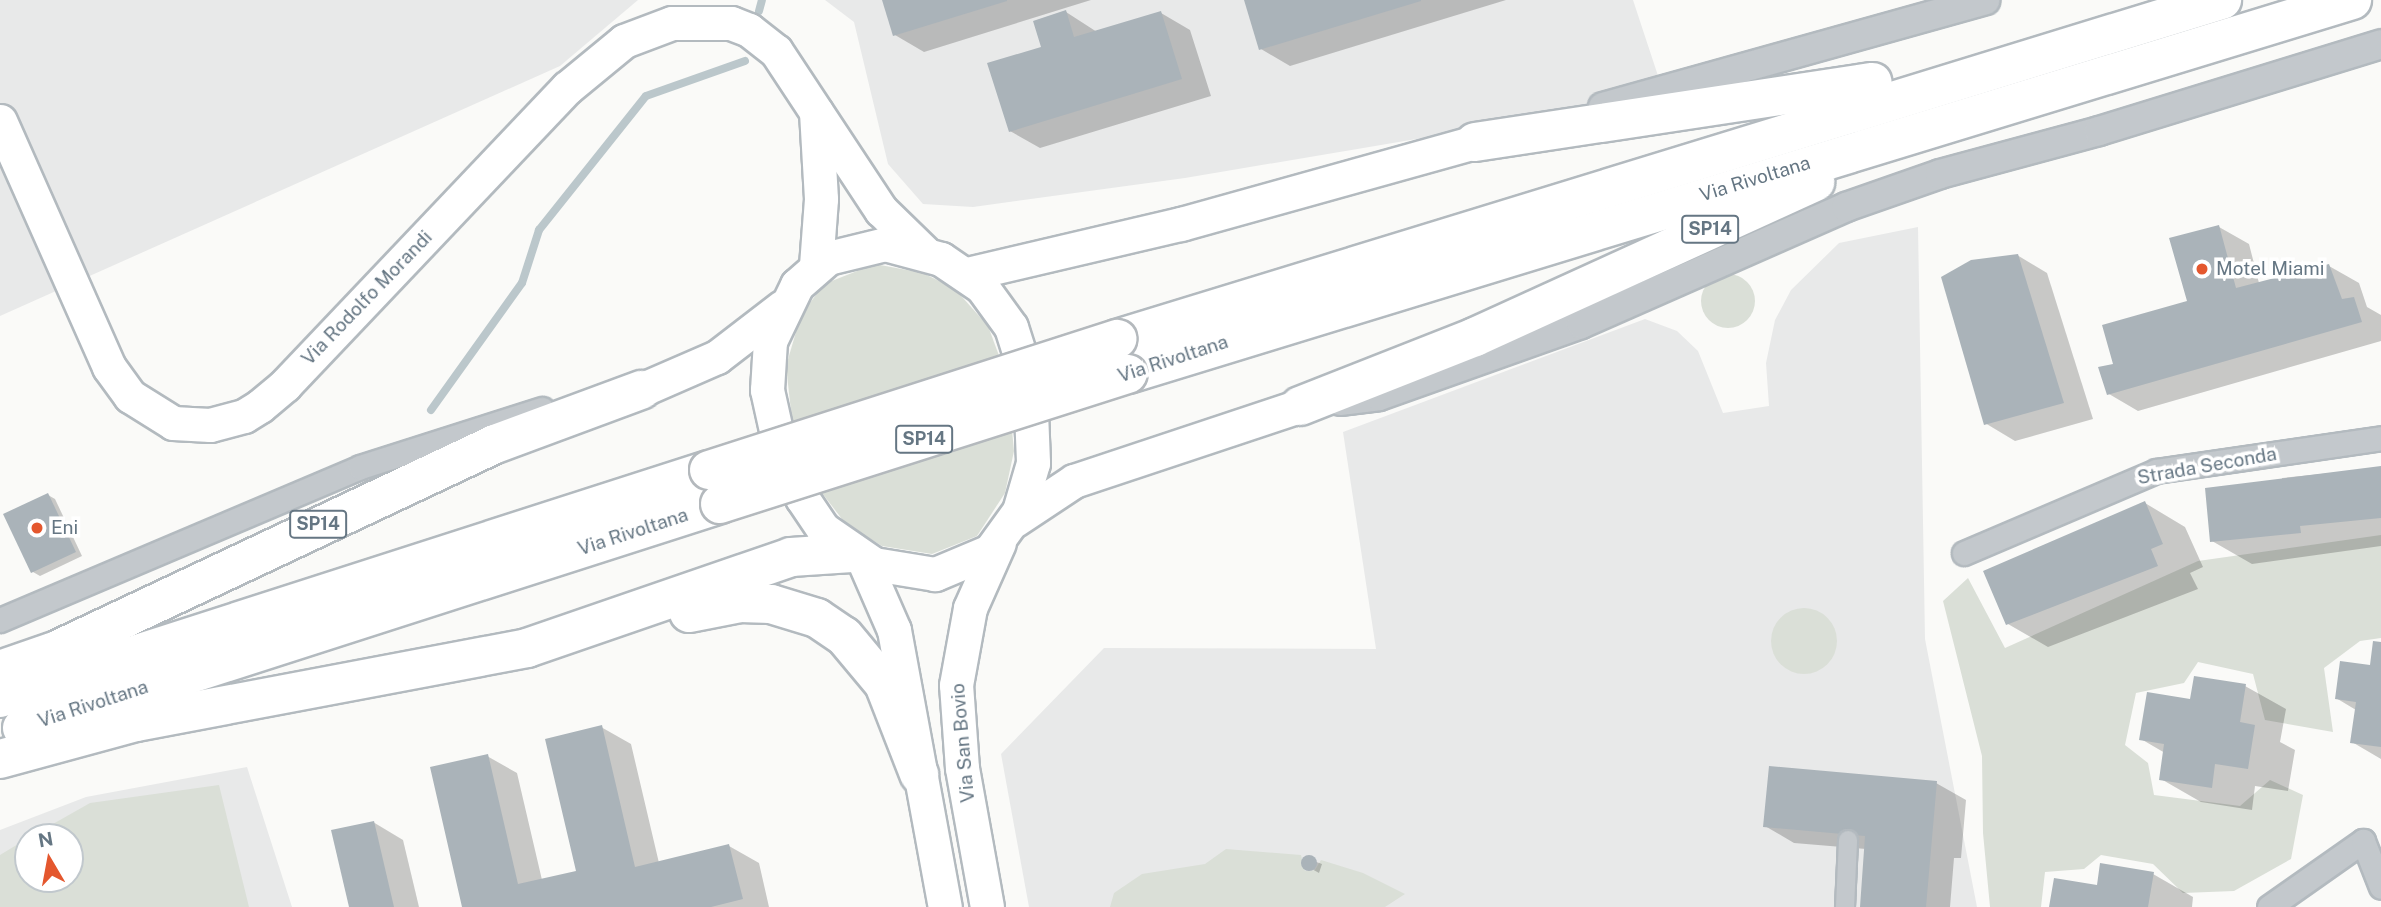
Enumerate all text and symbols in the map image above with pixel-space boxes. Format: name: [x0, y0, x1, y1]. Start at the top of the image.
street label: Via Rivoltana: [1697, 151, 1813, 207]
road number: SP14: [1680, 214, 1740, 244]
street label: Via Rodolfo Morandi: [297, 226, 437, 370]
place label: Motel Miami: [2216, 258, 2324, 280]
marker: Motel Miami: [2194, 261, 2210, 277]
street label: Via Rivoltana: [1115, 330, 1231, 388]
road number: SP14: [894, 424, 954, 454]
street label: Strada Seconda: [2136, 443, 2278, 489]
street label: Via Rivoltana: [575, 503, 691, 561]
road number: SP14: [288, 510, 348, 538]
place label: Eni: [51, 517, 78, 539]
marker: Eni: [29, 520, 45, 536]
street label: Via Rivoltana: [35, 675, 151, 733]
street label: Via San Bovio: [946, 682, 980, 804]
north arrow: [14, 823, 84, 893]
text: N: [36, 827, 55, 851]

